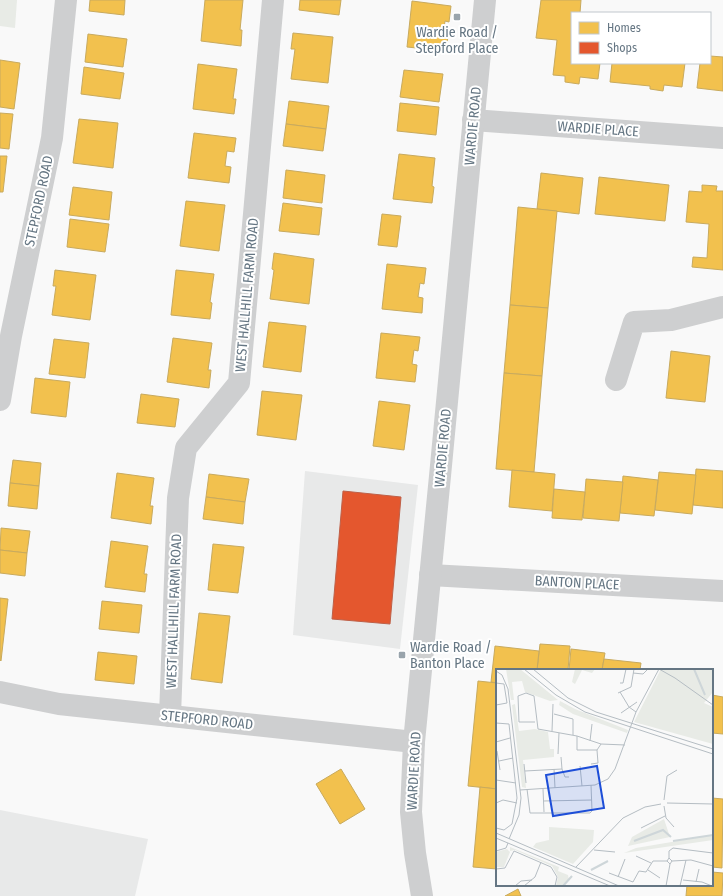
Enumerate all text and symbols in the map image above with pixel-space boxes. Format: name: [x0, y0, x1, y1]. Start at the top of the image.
marker: Wardie Road / Stepford Place: [452, 12, 462, 22]
legend: [571, 12, 711, 64]
text: Homes: [607, 21, 641, 35]
place label: Wardie Road / Stepford Place: [416, 24, 498, 57]
text: Shops: [607, 41, 637, 55]
street label: WARDIE ROAD: [461, 86, 485, 166]
street label: WARDIE PLACE: [557, 118, 640, 140]
street label: STEPFORD ROAD: [21, 154, 57, 248]
street label: WEST HALLHILL FARM ROAD: [232, 217, 262, 373]
street label: WARDIE ROAD: [431, 408, 455, 488]
street label: WEST HALLHILL FARM ROAD: [163, 533, 185, 689]
street label: BANTON PLACE: [534, 572, 620, 594]
place label: Wardie Road / Banton Place: [410, 639, 492, 672]
marker: Wardie Road / Banton Place: [397, 650, 407, 660]
inset map: [496, 669, 713, 886]
street label: STEPFORD ROAD: [160, 707, 254, 733]
street label: WARDIE ROAD: [403, 731, 425, 811]

